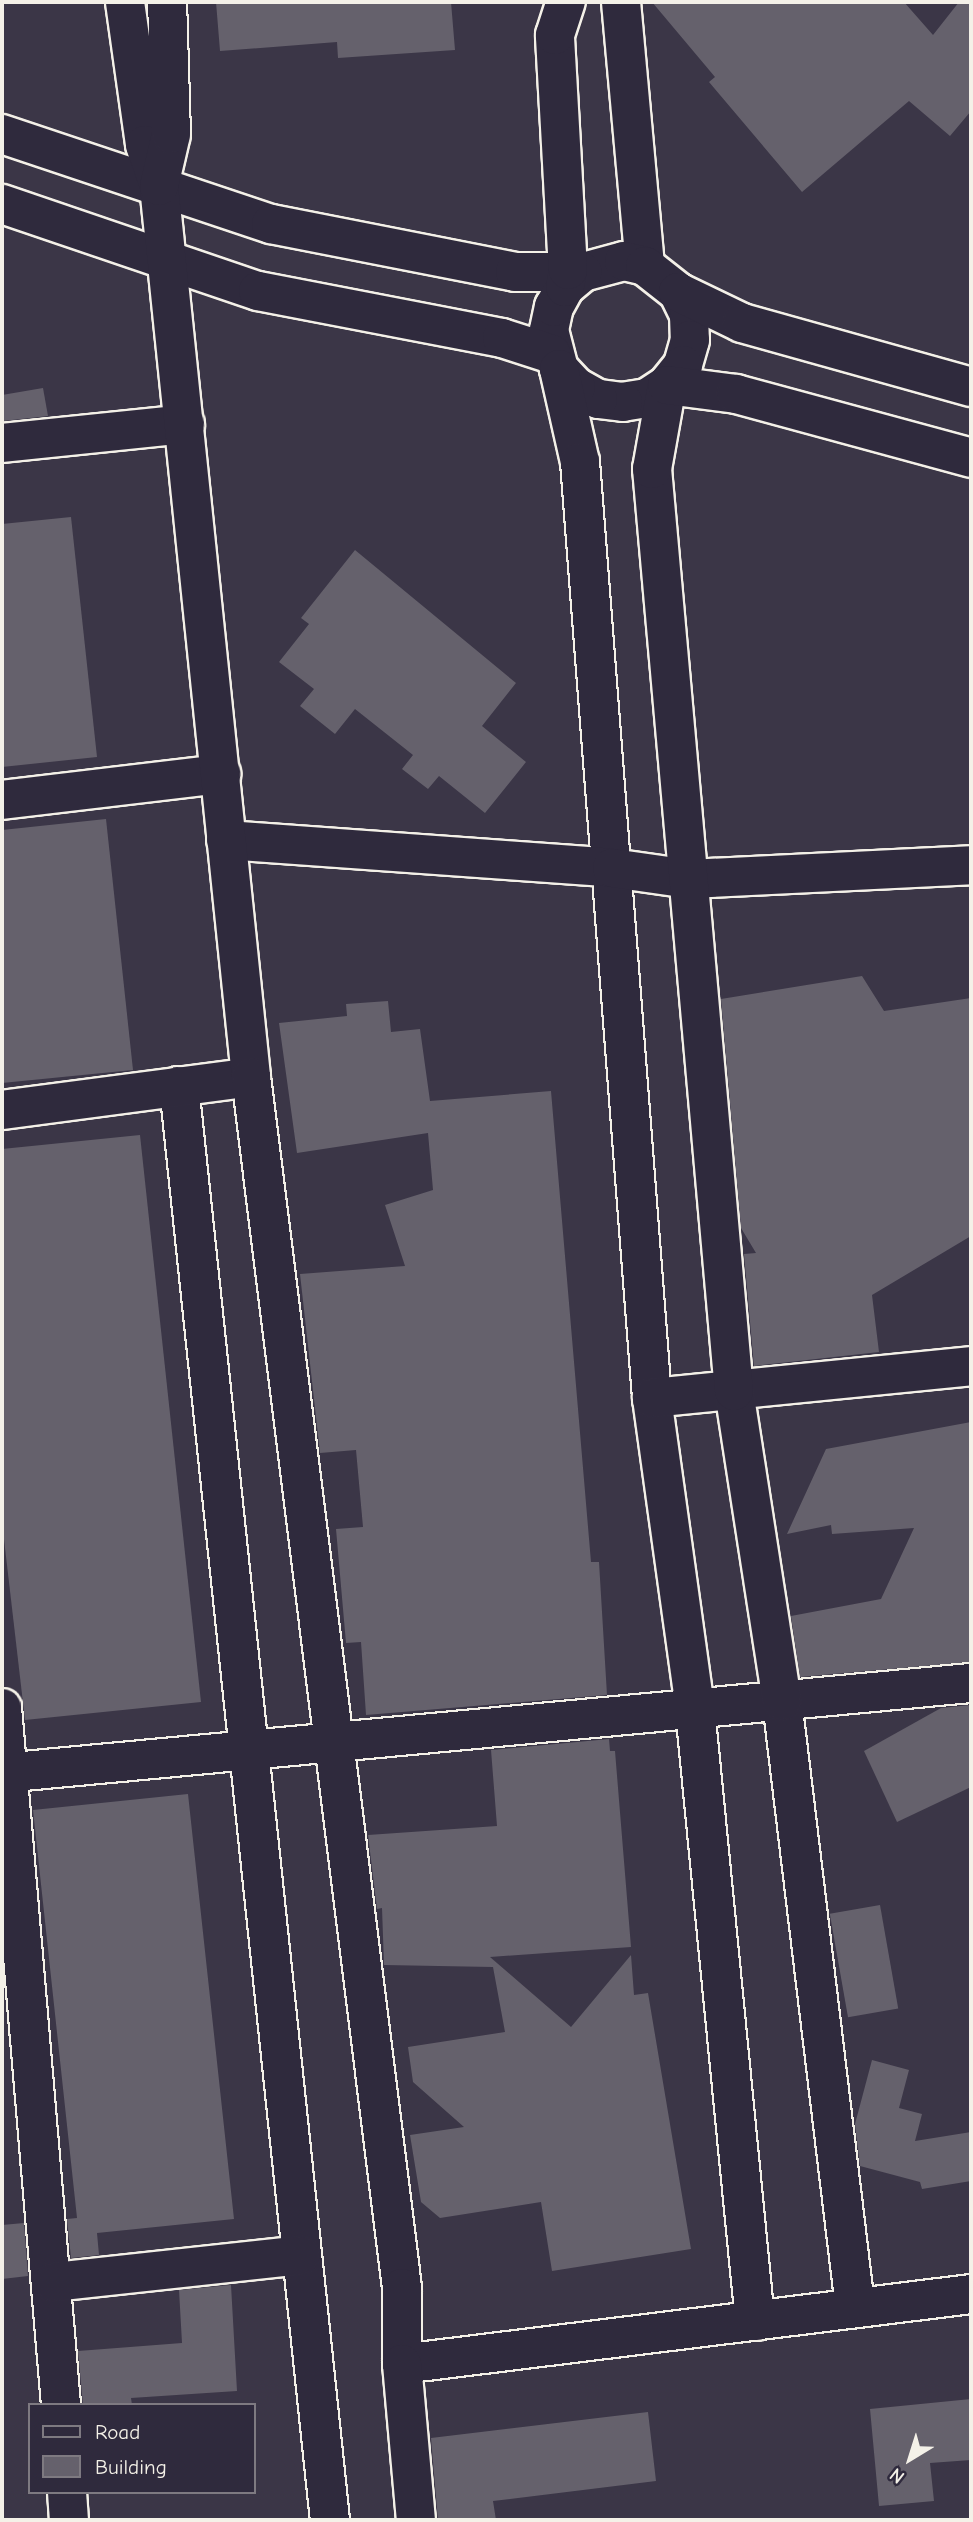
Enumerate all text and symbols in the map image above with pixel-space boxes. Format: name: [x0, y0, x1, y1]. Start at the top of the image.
legend: [28, 2403, 256, 2494]
text: Road: [95, 2420, 140, 2444]
north arrow: [875, 2424, 945, 2494]
text: Building: [95, 2455, 167, 2479]
text: N: [885, 2463, 909, 2488]

